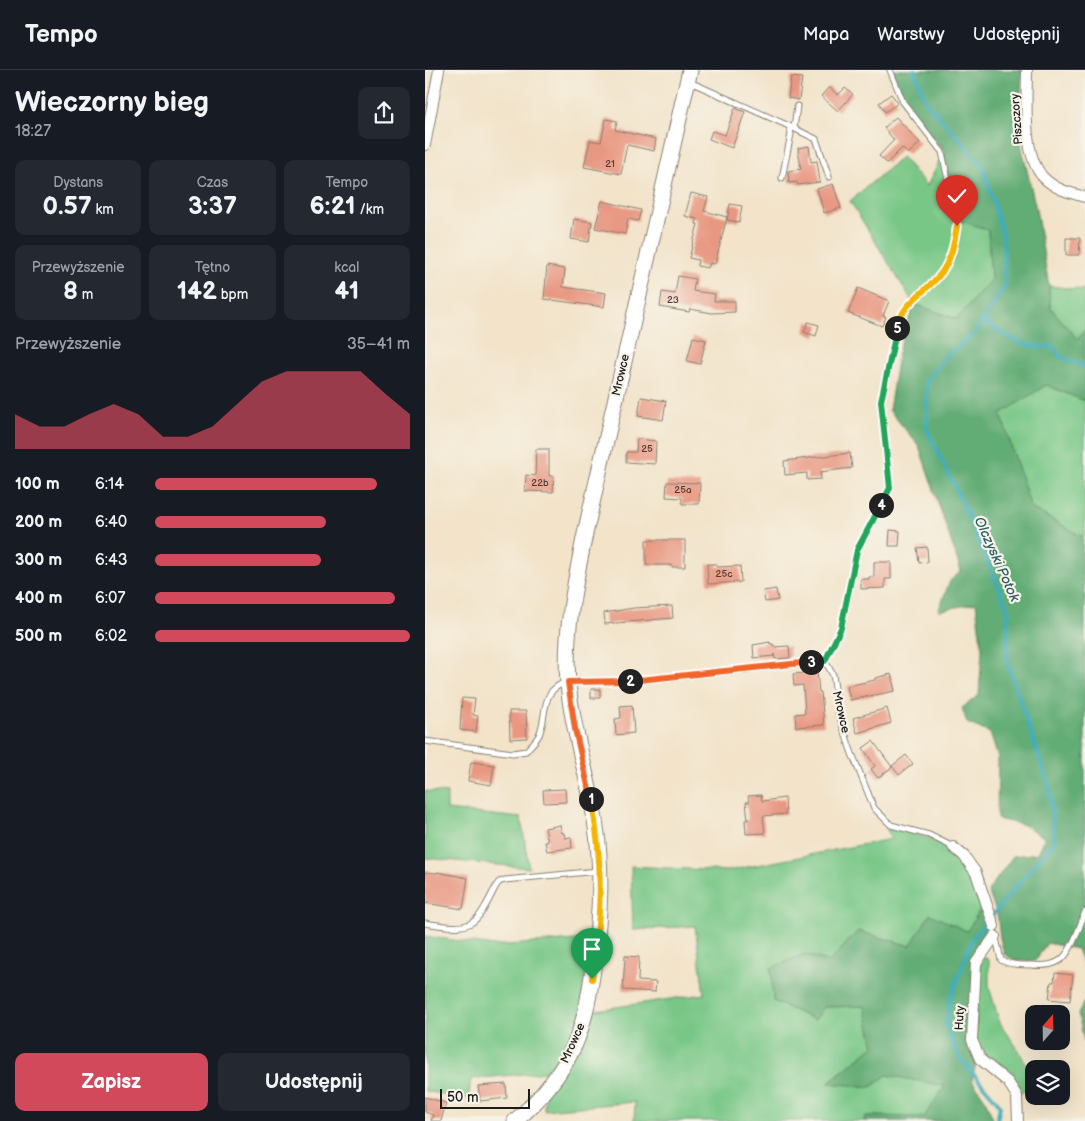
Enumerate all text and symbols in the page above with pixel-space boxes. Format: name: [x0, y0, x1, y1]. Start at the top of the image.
text: Tempo: [25, 20, 98, 49]
text: Mapa: [803, 24, 849, 45]
text: Warstwy: [877, 24, 945, 45]
text: Udostępnij: [973, 24, 1060, 45]
text: Wieczorny bieg: [15, 86, 209, 119]
button: share: [358, 87, 410, 139]
street label: Piszczory: [1008, 92, 1026, 145]
text: 18:27: [15, 122, 51, 141]
house number: 21: [605, 158, 615, 170]
text: Dystans: [53, 174, 103, 191]
text: Czas: [197, 174, 228, 191]
text: Tempo: [325, 174, 368, 191]
pin: [936, 175, 978, 226]
icon: check: [943, 182, 971, 210]
text: 0.57: [42, 191, 92, 222]
text: 3:37: [188, 191, 237, 222]
text: 6:21: [309, 191, 356, 222]
text: km: [92, 201, 114, 218]
text: /km: [356, 201, 384, 218]
text: Przewyższenie: [32, 259, 125, 276]
text: Tętno: [195, 259, 230, 276]
text: kcal: [334, 259, 359, 276]
text: 8: [63, 276, 78, 307]
text: 142: [177, 276, 217, 307]
text: 41: [334, 276, 359, 307]
text: m: [78, 286, 93, 303]
text: bpm: [217, 286, 248, 303]
house number: 23: [667, 294, 679, 306]
pin: 5: [885, 316, 909, 340]
text: 5: [893, 320, 902, 337]
text: Przewyższenie: [15, 335, 121, 354]
text: 35–41 m: [347, 335, 410, 354]
street label: Mrowce: [609, 353, 633, 397]
house number: 25: [641, 443, 653, 455]
text: 100 m: [15, 475, 60, 494]
text: 6:14: [95, 475, 124, 494]
house number: 22b: [531, 477, 549, 489]
house number: 25a: [674, 484, 692, 496]
pin: 4: [869, 492, 893, 518]
text: 4: [877, 497, 886, 514]
text: 200 m: [15, 513, 62, 532]
text: 6:40: [95, 513, 127, 532]
water label: Olczyski Potok: [971, 514, 1024, 605]
text: 300 m: [15, 551, 62, 570]
text: 6:43: [95, 551, 128, 570]
house number: 25c: [716, 568, 732, 580]
text: 400 m: [15, 589, 62, 608]
text: 6:07: [95, 589, 125, 608]
text: 500 m: [15, 627, 62, 646]
text: 6:02: [95, 627, 127, 646]
pin: 3: [799, 650, 823, 674]
text: 3: [807, 654, 816, 671]
pin: 2: [617, 668, 643, 694]
text: 2: [626, 673, 635, 690]
street label: Mrowce: [829, 690, 853, 734]
pin: 1: [579, 786, 603, 812]
text: 1: [589, 791, 594, 808]
pin: [571, 928, 613, 979]
icon: arrive: [578, 935, 606, 963]
street label: Huty: [952, 1005, 968, 1031]
north arrow: [1025, 1005, 1070, 1050]
map controls: [1025, 1005, 1070, 1105]
street label: Mrowce: [557, 1020, 589, 1066]
button: Zapisz: [15, 1053, 208, 1111]
button: Udostępnij: [218, 1053, 410, 1111]
button: layers: [1025, 1060, 1070, 1105]
scale bar: [440, 1086, 530, 1109]
text: 50 m: [447, 1089, 479, 1106]

